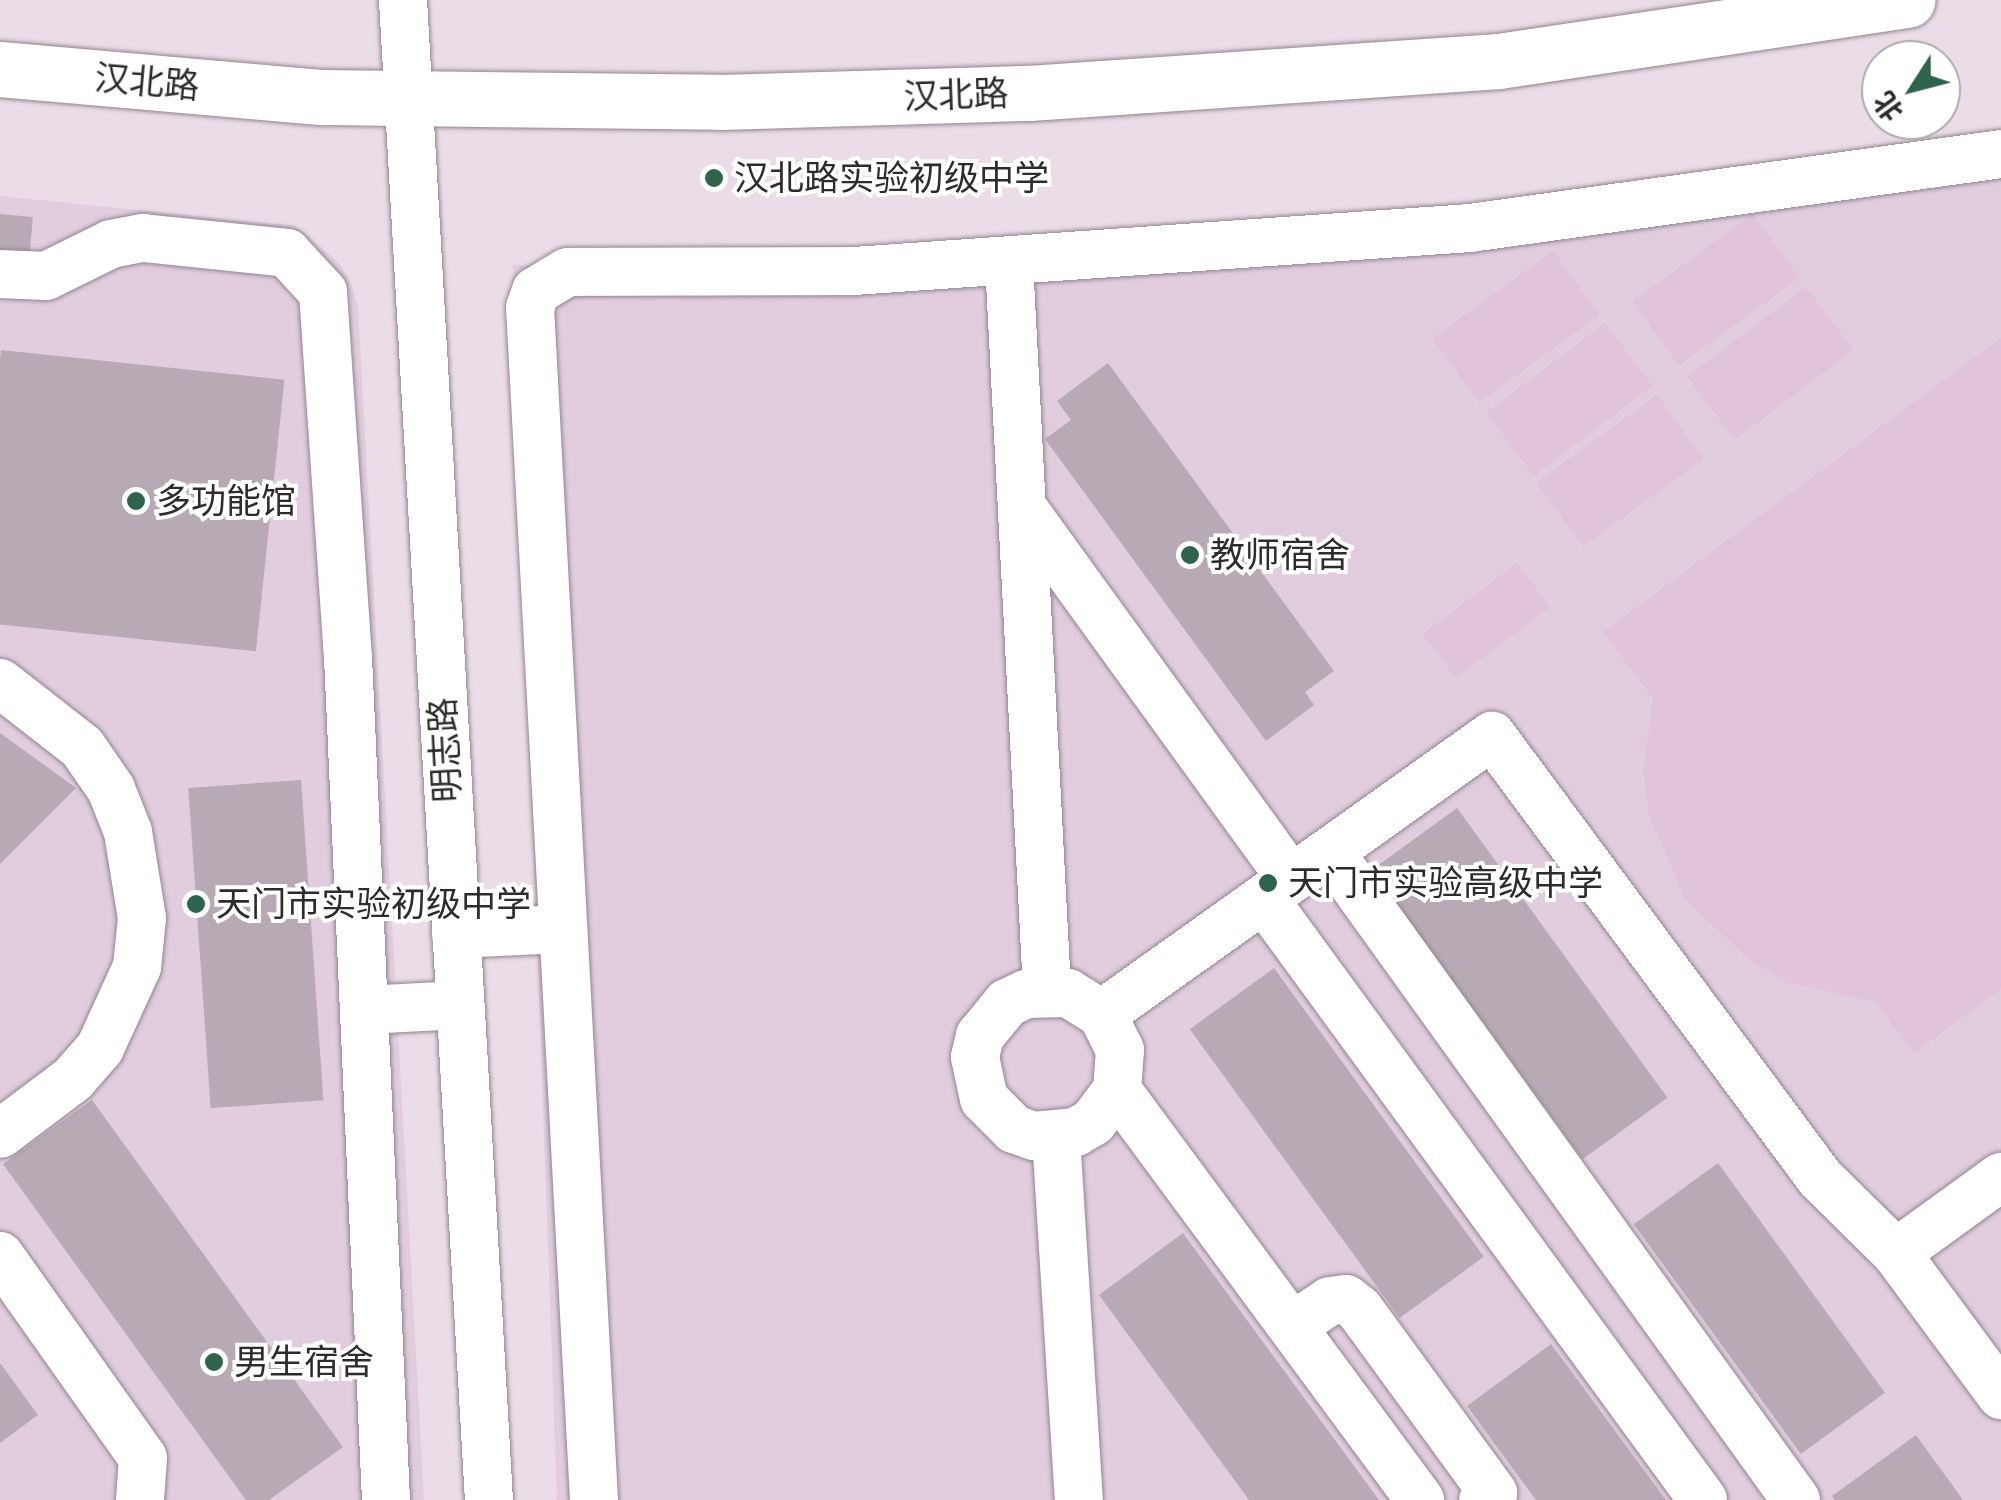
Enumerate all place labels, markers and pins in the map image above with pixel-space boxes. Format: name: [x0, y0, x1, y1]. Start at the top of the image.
place label: 汉北路实验初级中学: [734, 157, 1049, 199]
marker: 汉北路实验初级中学: [703, 167, 725, 189]
place label: 多功能馆: [156, 480, 296, 522]
marker: 多功能馆: [125, 490, 147, 512]
place label: 教师宿舍: [1210, 534, 1350, 576]
marker: 教师宿舍: [1179, 544, 1201, 566]
place label: 天门市实验高级中学: [1288, 862, 1603, 904]
marker: 天门市实验高级中学: [1257, 872, 1279, 894]
place label: 天门市实验初级中学: [216, 883, 531, 925]
marker: 天门市实验初级中学: [185, 893, 207, 915]
place label: 男生宿舍: [234, 1341, 374, 1383]
marker: 男生宿舍: [203, 1351, 225, 1373]

